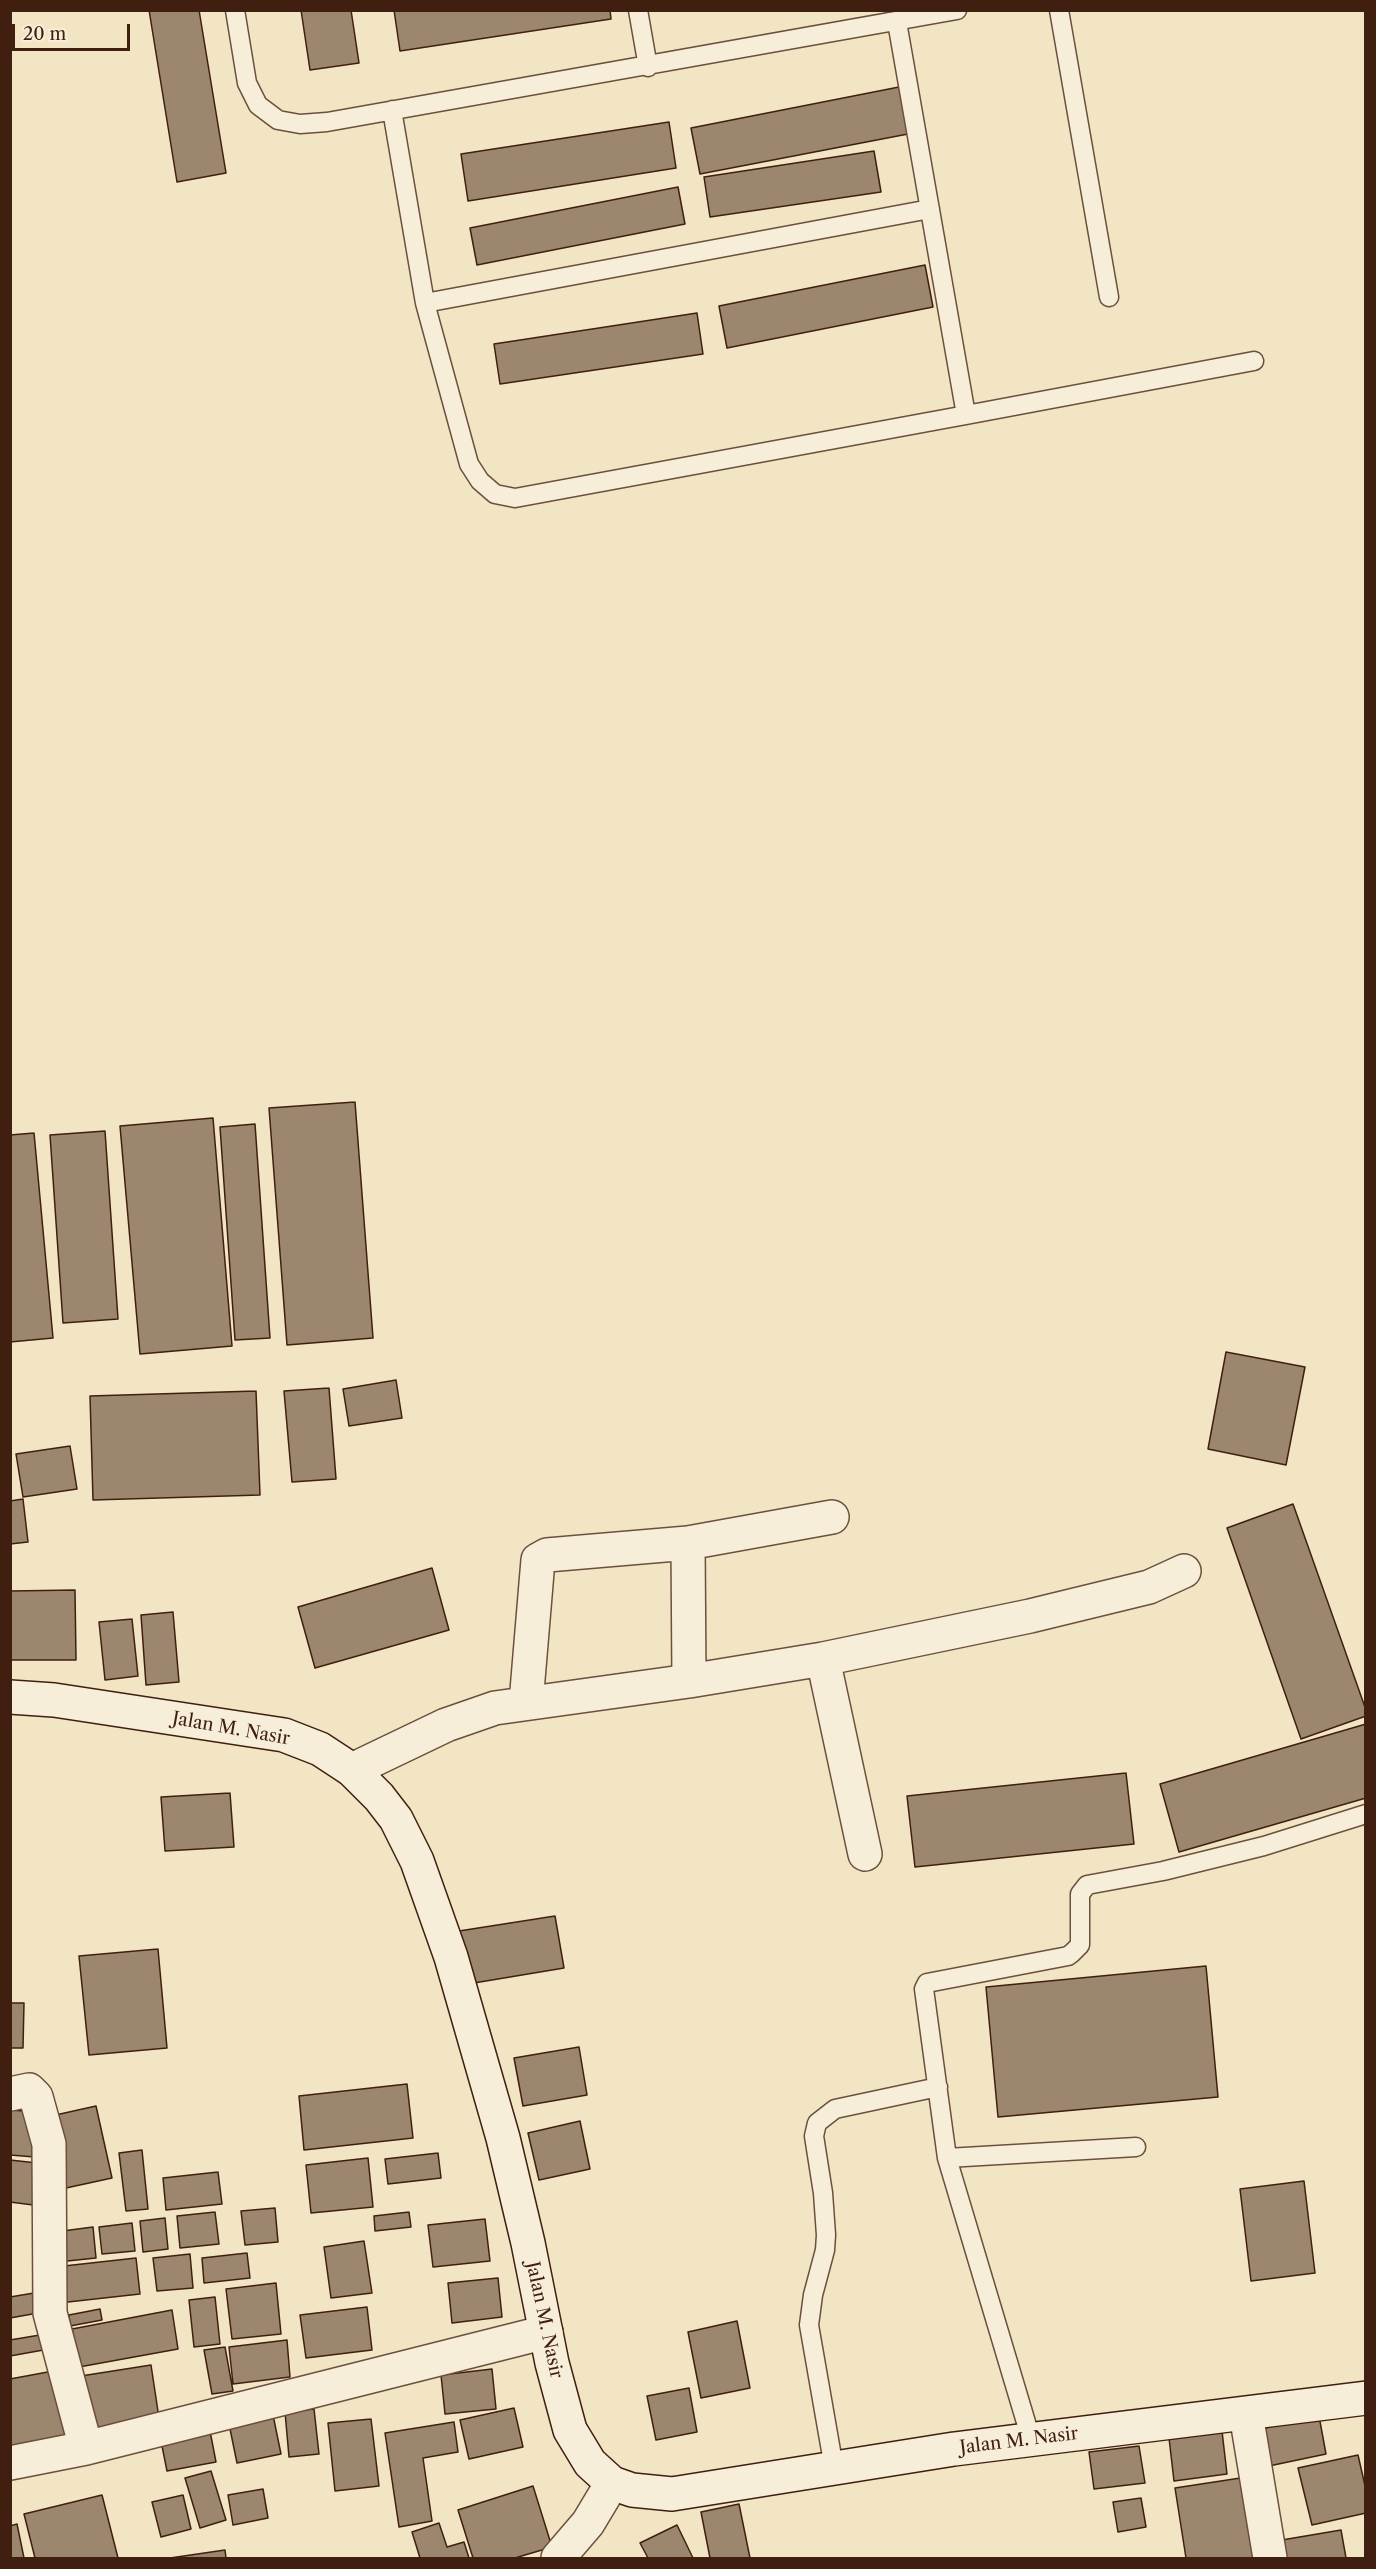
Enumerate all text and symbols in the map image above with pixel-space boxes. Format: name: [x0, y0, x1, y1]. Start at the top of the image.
scale bar: [15, 12, 134, 50]
text: 20 m: [23, 23, 66, 45]
street label: Jalan M. Nasir: [171, 1708, 291, 1750]
street label: Jalan M. Nasir: [521, 2260, 567, 2380]
street label: Jalan M. Nasir: [959, 2423, 1079, 2459]

